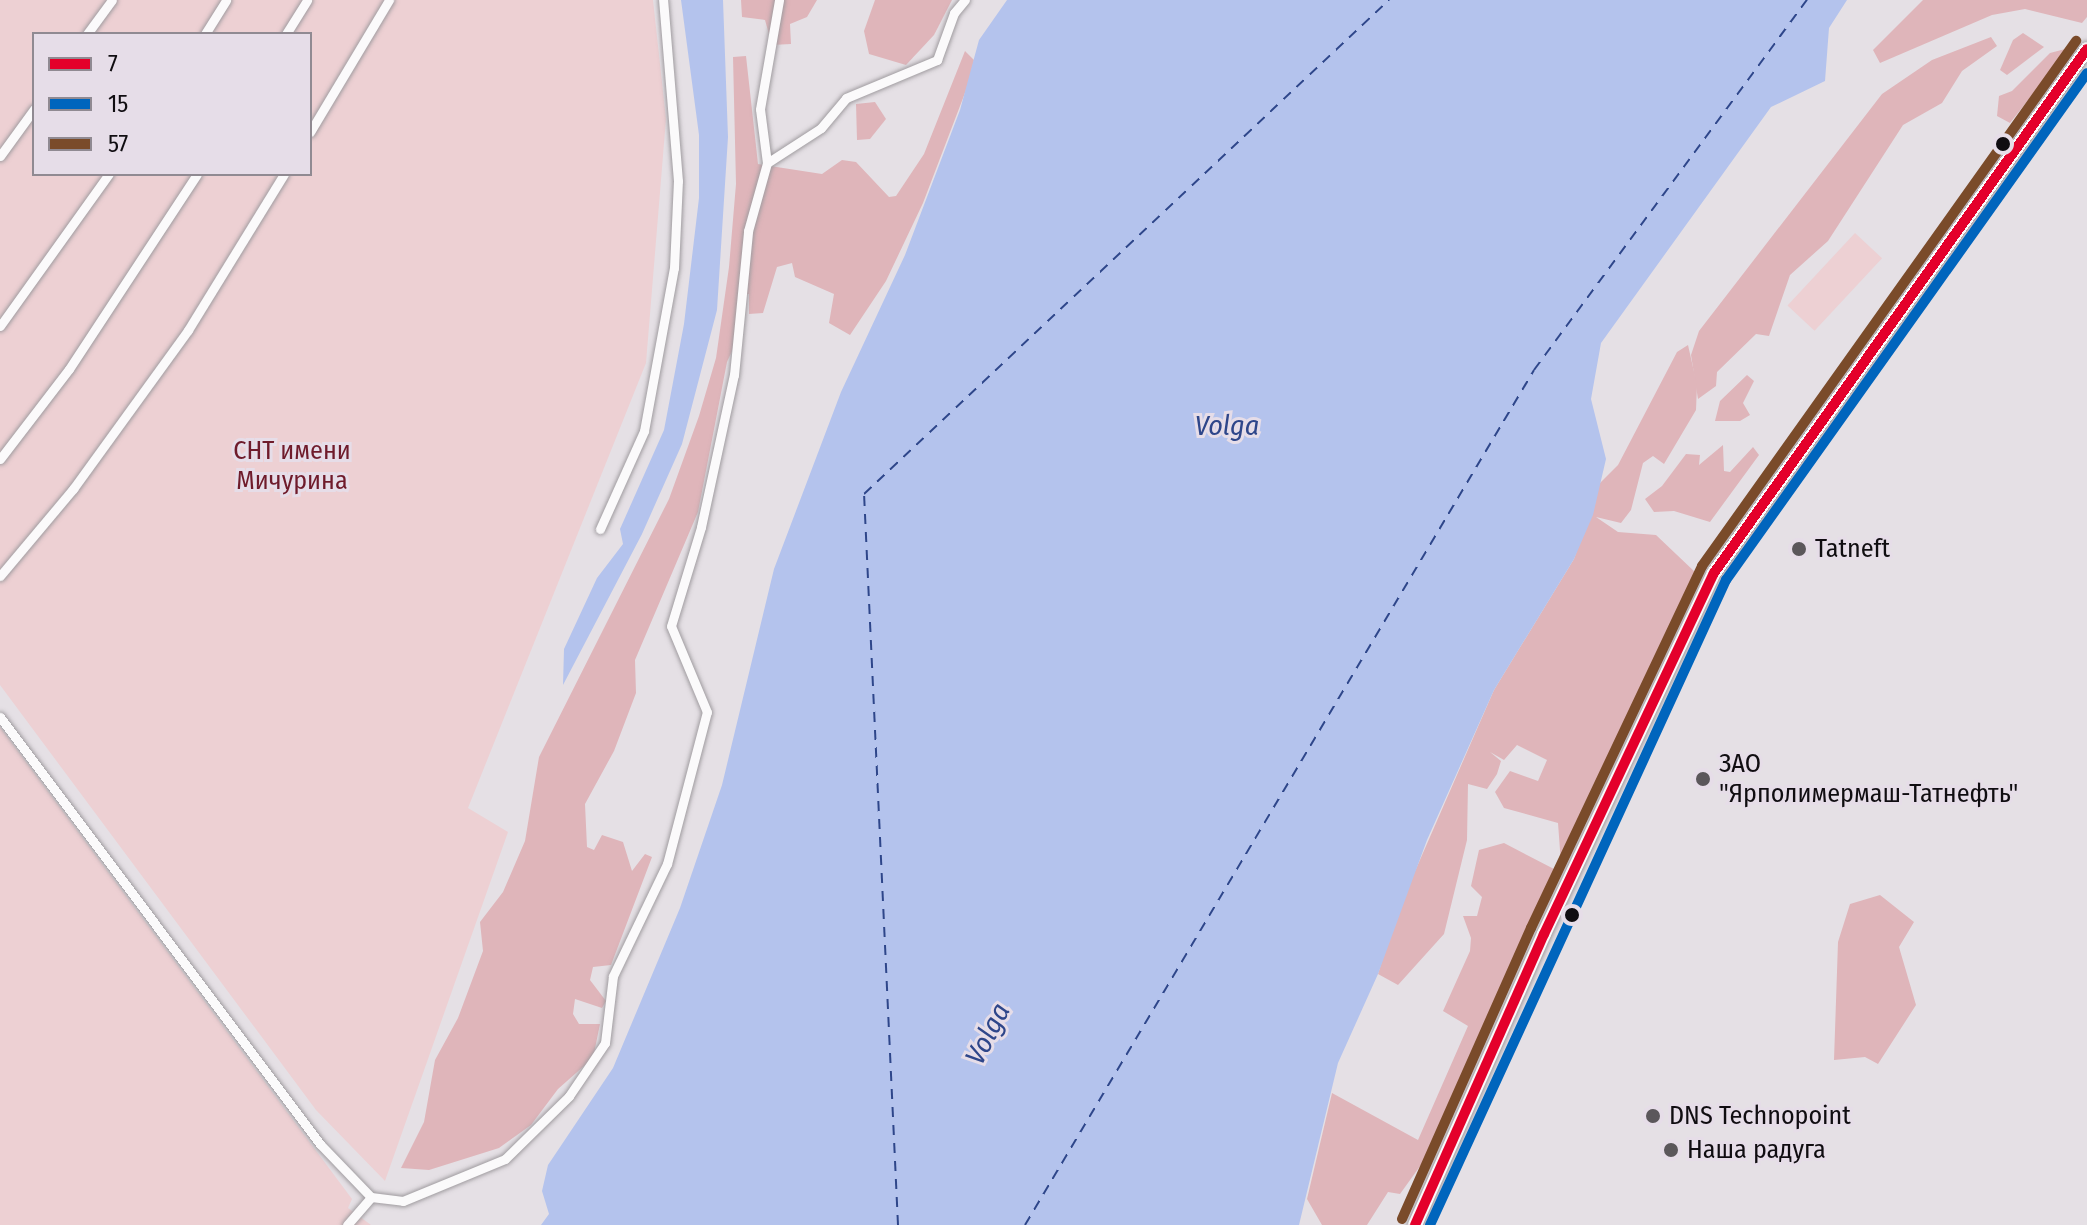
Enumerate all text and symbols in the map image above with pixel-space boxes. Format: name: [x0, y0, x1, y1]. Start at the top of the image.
legend: [32, 32, 312, 176]
text: 7: [108, 50, 118, 78]
text: 15: [108, 90, 128, 118]
text: 57: [108, 130, 128, 158]
unlabelled marker: [1995, 136, 2011, 152]
water label: Volga: [1195, 409, 1259, 443]
park label: СНТ имени Мичурина: [233, 435, 351, 496]
place label: Tatneft: [1815, 533, 1890, 565]
marker: Tatneft: [1790, 540, 1808, 558]
place label: ЗАО "Ярполимермаш-Татнефть": [1719, 748, 2018, 810]
marker: ЗАО "Ярполимермаш-Татнефть": [1694, 770, 1712, 788]
unlabelled marker: [1564, 907, 1580, 923]
water label: Volga: [958, 998, 1018, 1070]
place label: DNS Technopoint: [1669, 1100, 1851, 1132]
marker: DNS Technopoint: [1644, 1107, 1662, 1125]
place label: Наша радуга: [1687, 1134, 1826, 1166]
marker: Наша радуга: [1662, 1141, 1680, 1159]

